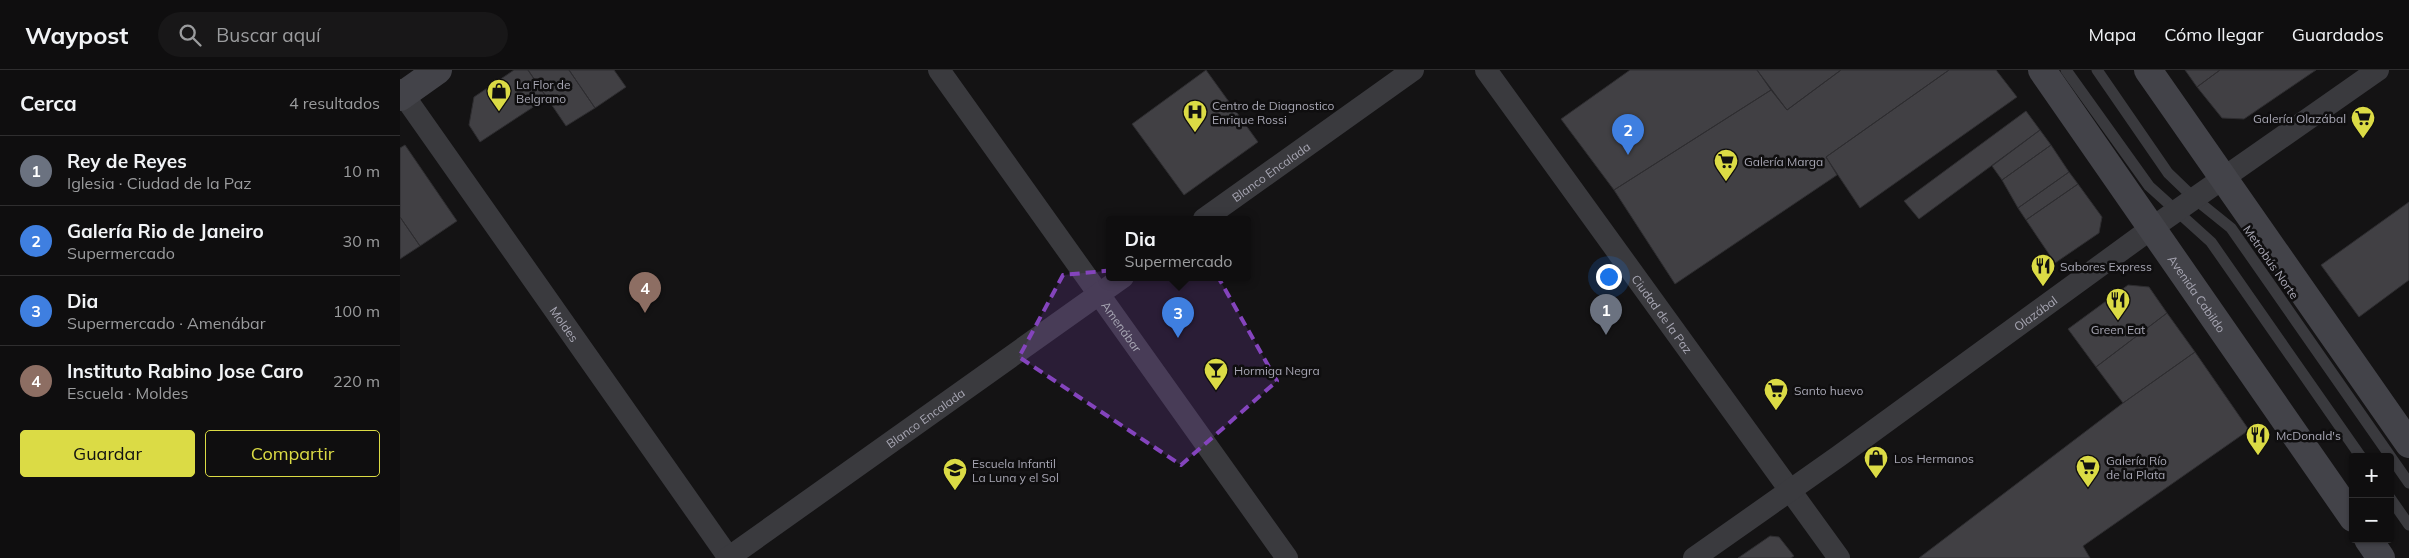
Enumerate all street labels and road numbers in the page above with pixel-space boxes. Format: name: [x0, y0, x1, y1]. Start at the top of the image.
street label: Blanco Encalada: [1229, 138, 1313, 204]
street label: Metrobús Norte: [2240, 222, 2302, 302]
street label: Avenida Cabildo: [2165, 252, 2229, 335]
street label: Ciudad de la Paz: [1629, 271, 1696, 356]
street label: Olazábal: [2011, 292, 2060, 334]
street label: Amenábar: [1099, 298, 1145, 355]
street label: Moldes: [547, 303, 582, 345]
street label: Blanco Encalada: [883, 385, 967, 451]

